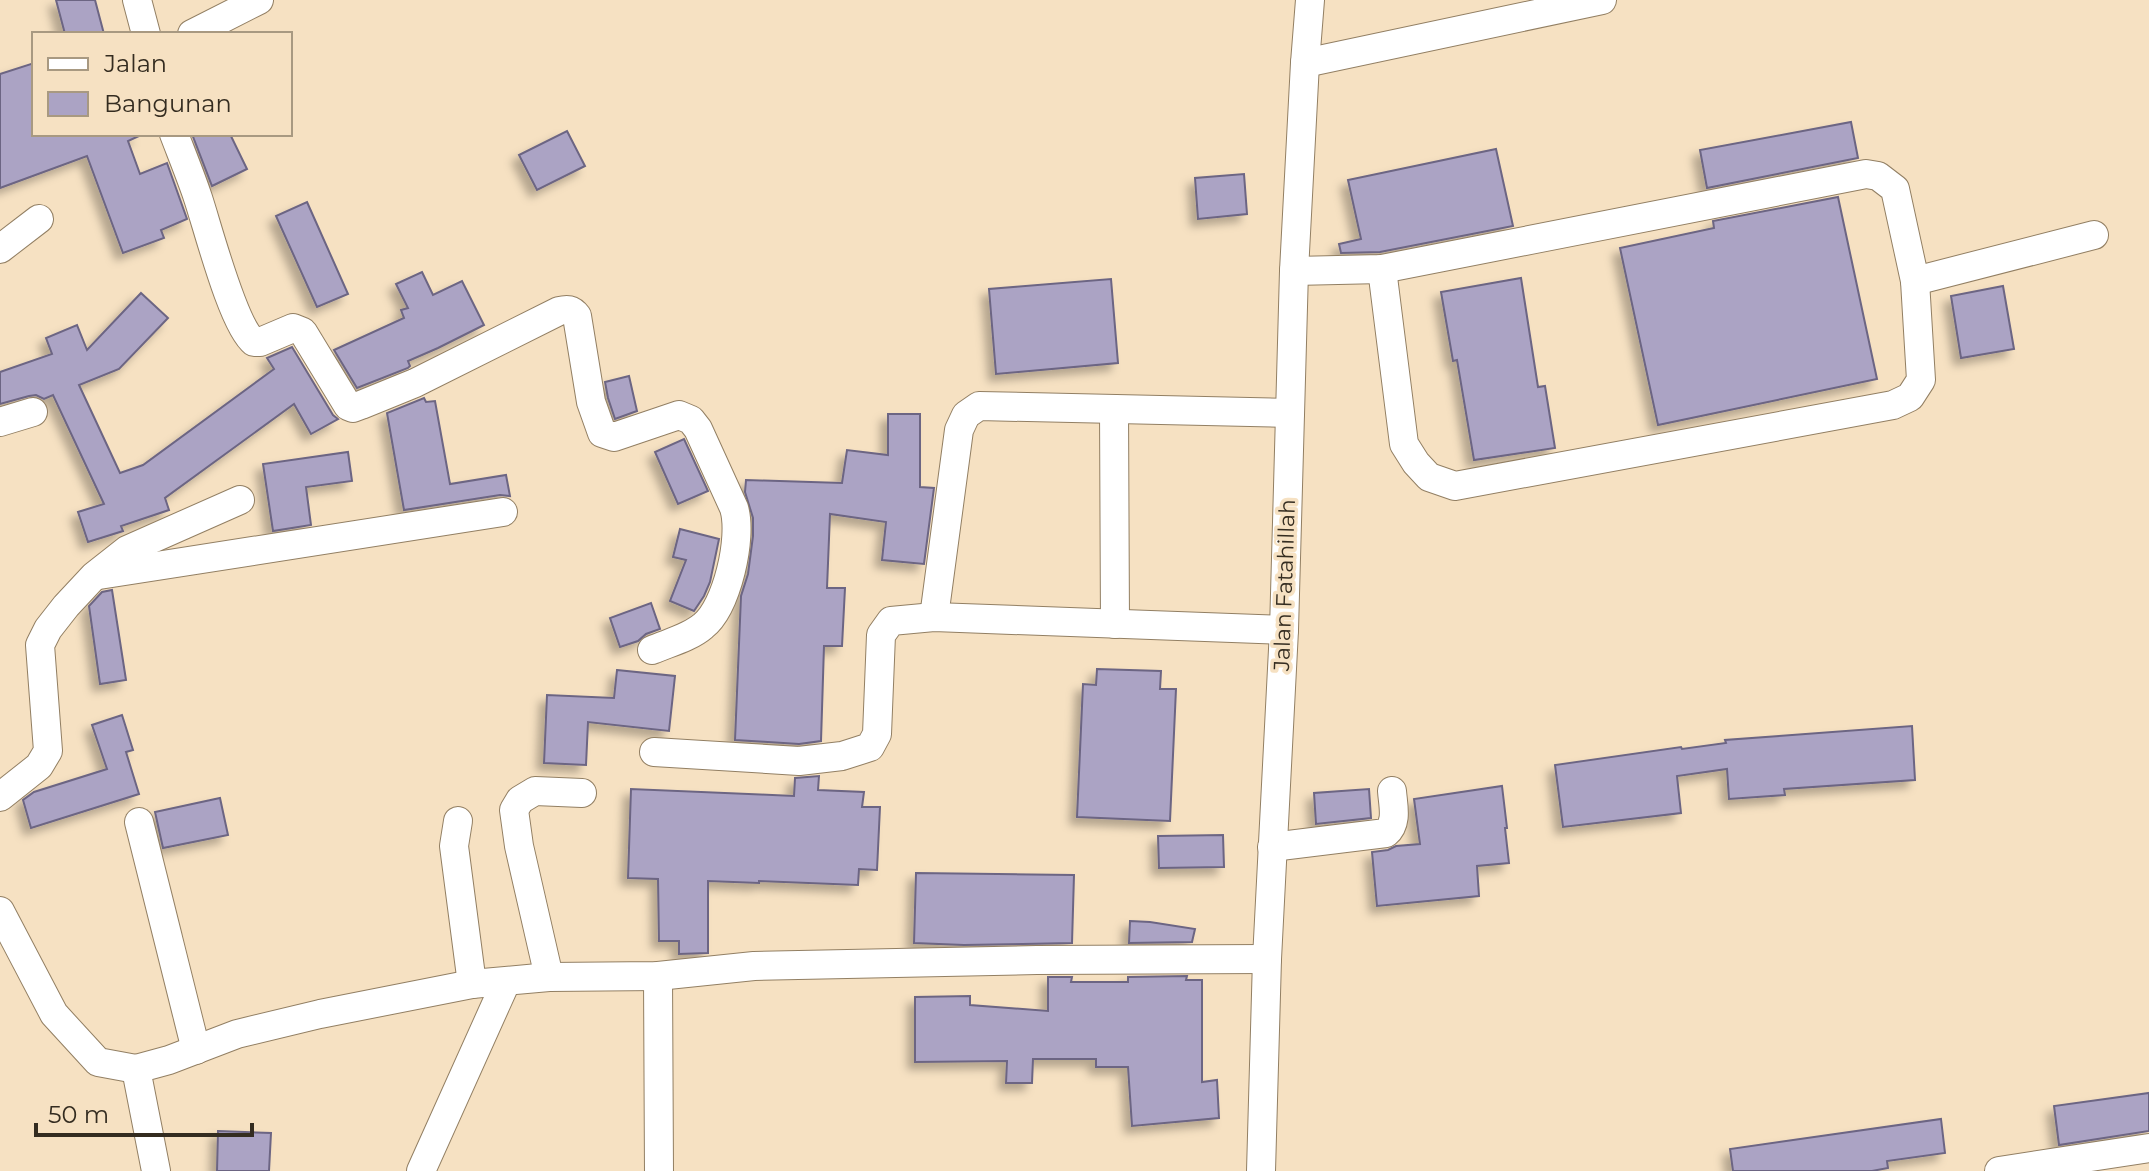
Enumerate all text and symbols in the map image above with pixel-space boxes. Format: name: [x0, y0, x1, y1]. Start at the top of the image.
legend: [32, 32, 292, 136]
text: Jalan: [103, 49, 167, 78]
text: Bangunan: [104, 89, 232, 118]
street label: Jalan Fatahillah: [1268, 499, 1301, 672]
scale bar: [36, 1087, 252, 1137]
text: 50 m: [48, 1100, 109, 1129]

